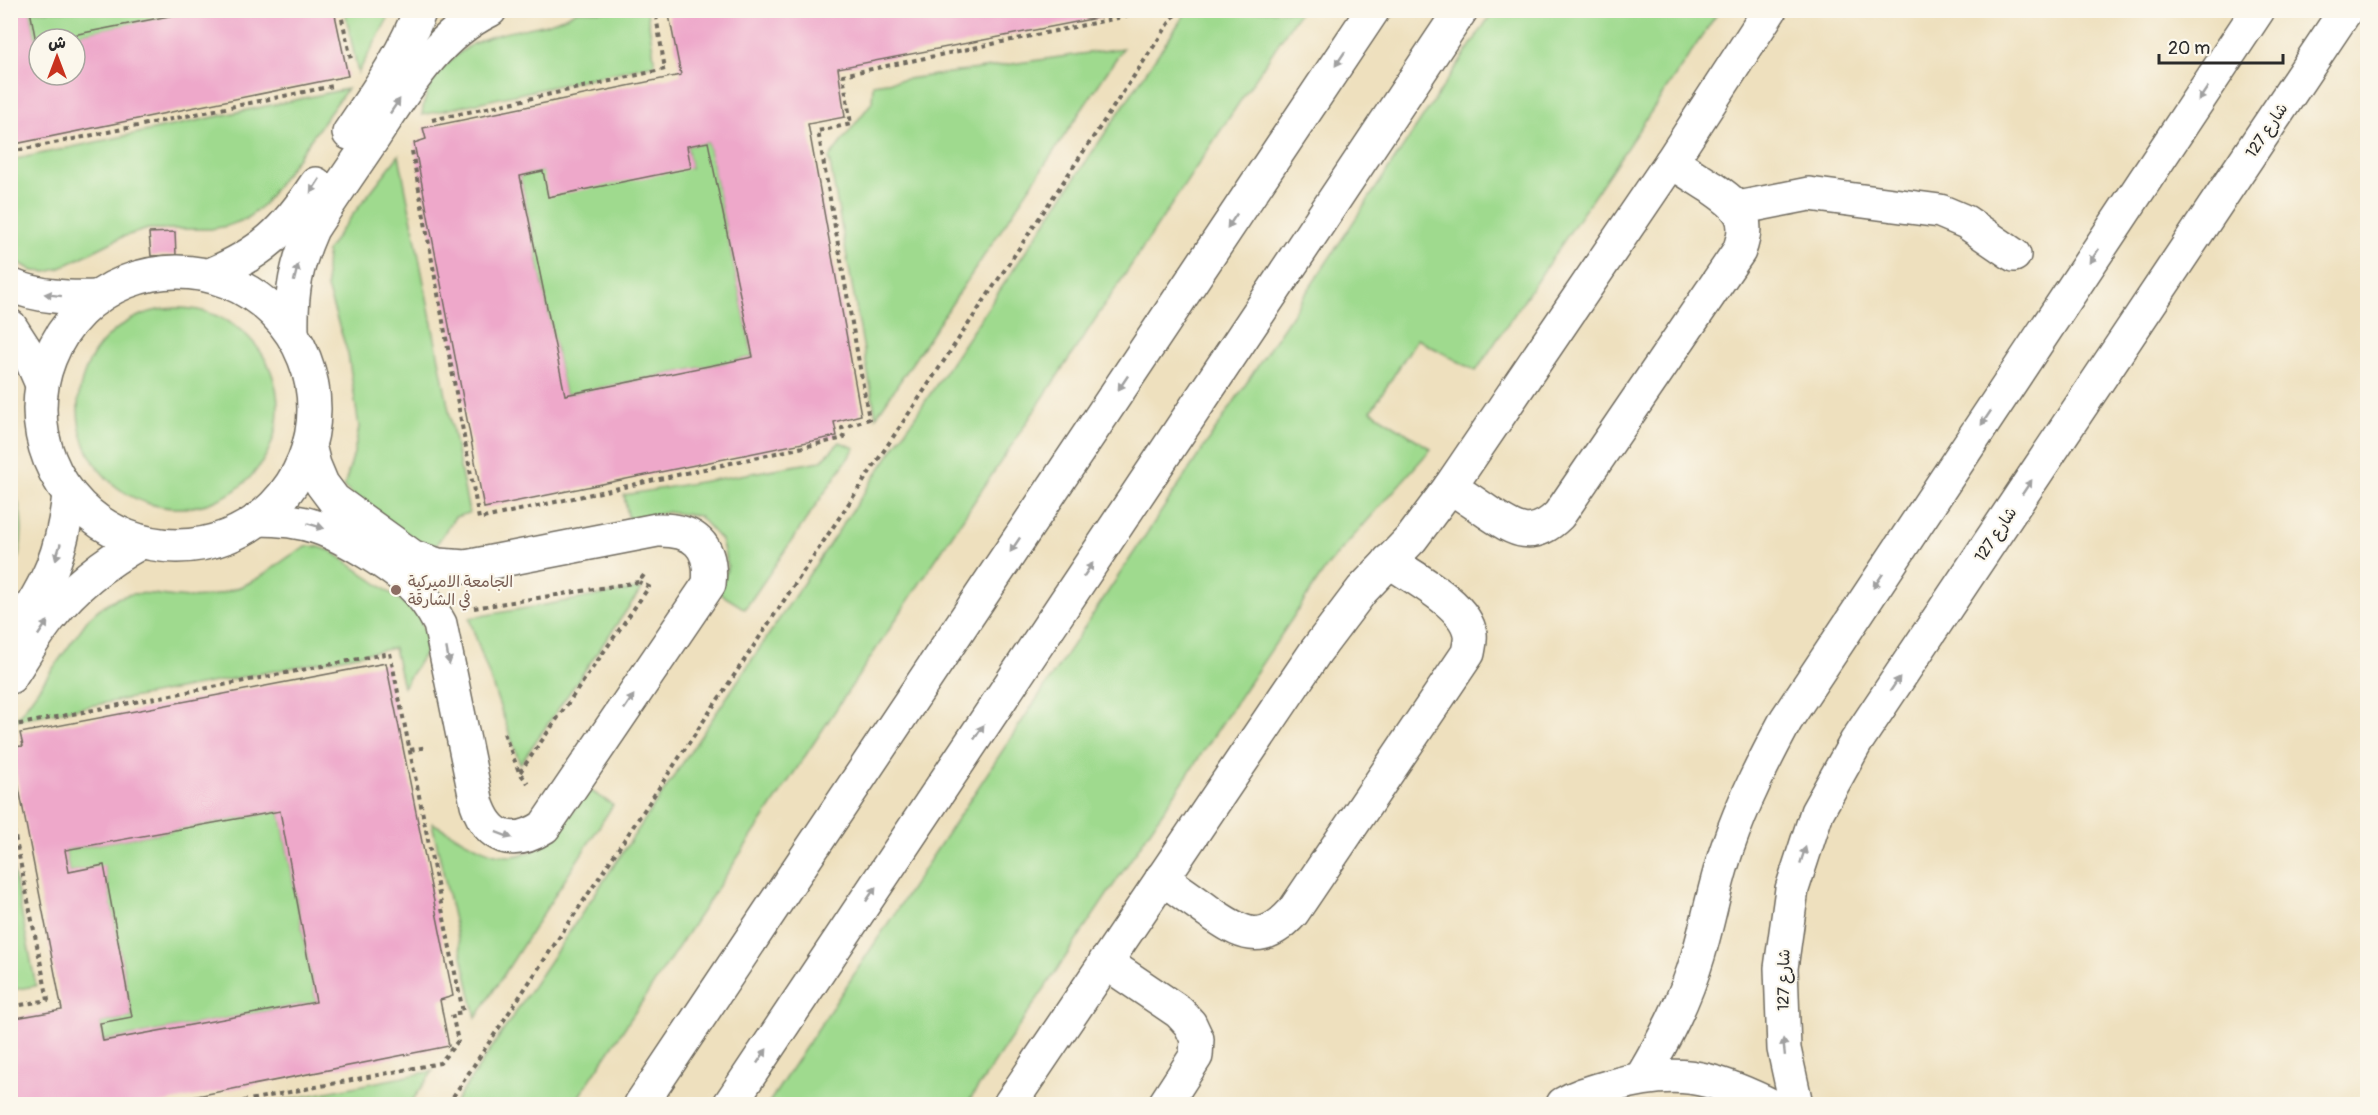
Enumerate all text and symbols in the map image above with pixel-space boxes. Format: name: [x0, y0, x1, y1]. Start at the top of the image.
north arrow: [27, 27, 87, 87]
scale bar: [2159, 27, 2284, 65]
text: ش: [48, 33, 66, 53]
text: 20 m: [2168, 37, 2210, 60]
one-way arrow: [1335, 51, 1346, 67]
one-way arrow: [2197, 86, 2208, 102]
one-way arrow: [389, 98, 401, 114]
street label: شارع 127: [2241, 99, 2293, 162]
one-way arrow: [309, 178, 320, 194]
one-way arrow: [1227, 213, 1238, 229]
one-way arrow: [2089, 248, 2100, 265]
one-way arrow: [292, 263, 302, 282]
one-way arrow: [43, 291, 62, 300]
one-way arrow: [1118, 375, 1129, 392]
one-way arrow: [1980, 410, 1992, 426]
one-way arrow: [2021, 479, 2032, 495]
street label: شارع 127: [1970, 503, 2022, 566]
one-way arrow: [307, 522, 325, 531]
one-way arrow: [1009, 537, 1021, 553]
one-way arrow: [53, 543, 62, 561]
one-way arrow: [1082, 561, 1093, 578]
place label: الجامعة الاميركية في الشارقة: [408, 572, 513, 611]
one-way arrow: [1872, 572, 1884, 588]
marker: الجامعة الاميركية في الشارقة: [389, 583, 403, 597]
one-way arrow: [37, 620, 48, 636]
one-way arrow: [443, 647, 453, 665]
one-way arrow: [1889, 676, 1900, 692]
one-way arrow: [623, 695, 635, 711]
one-way arrow: [973, 724, 985, 740]
one-way arrow: [495, 831, 513, 841]
one-way arrow: [1799, 846, 1808, 864]
one-way arrow: [865, 886, 877, 902]
street label: شارع 127: [1773, 949, 1796, 1011]
one-way arrow: [1780, 1038, 1789, 1057]
one-way arrow: [757, 1048, 768, 1064]

